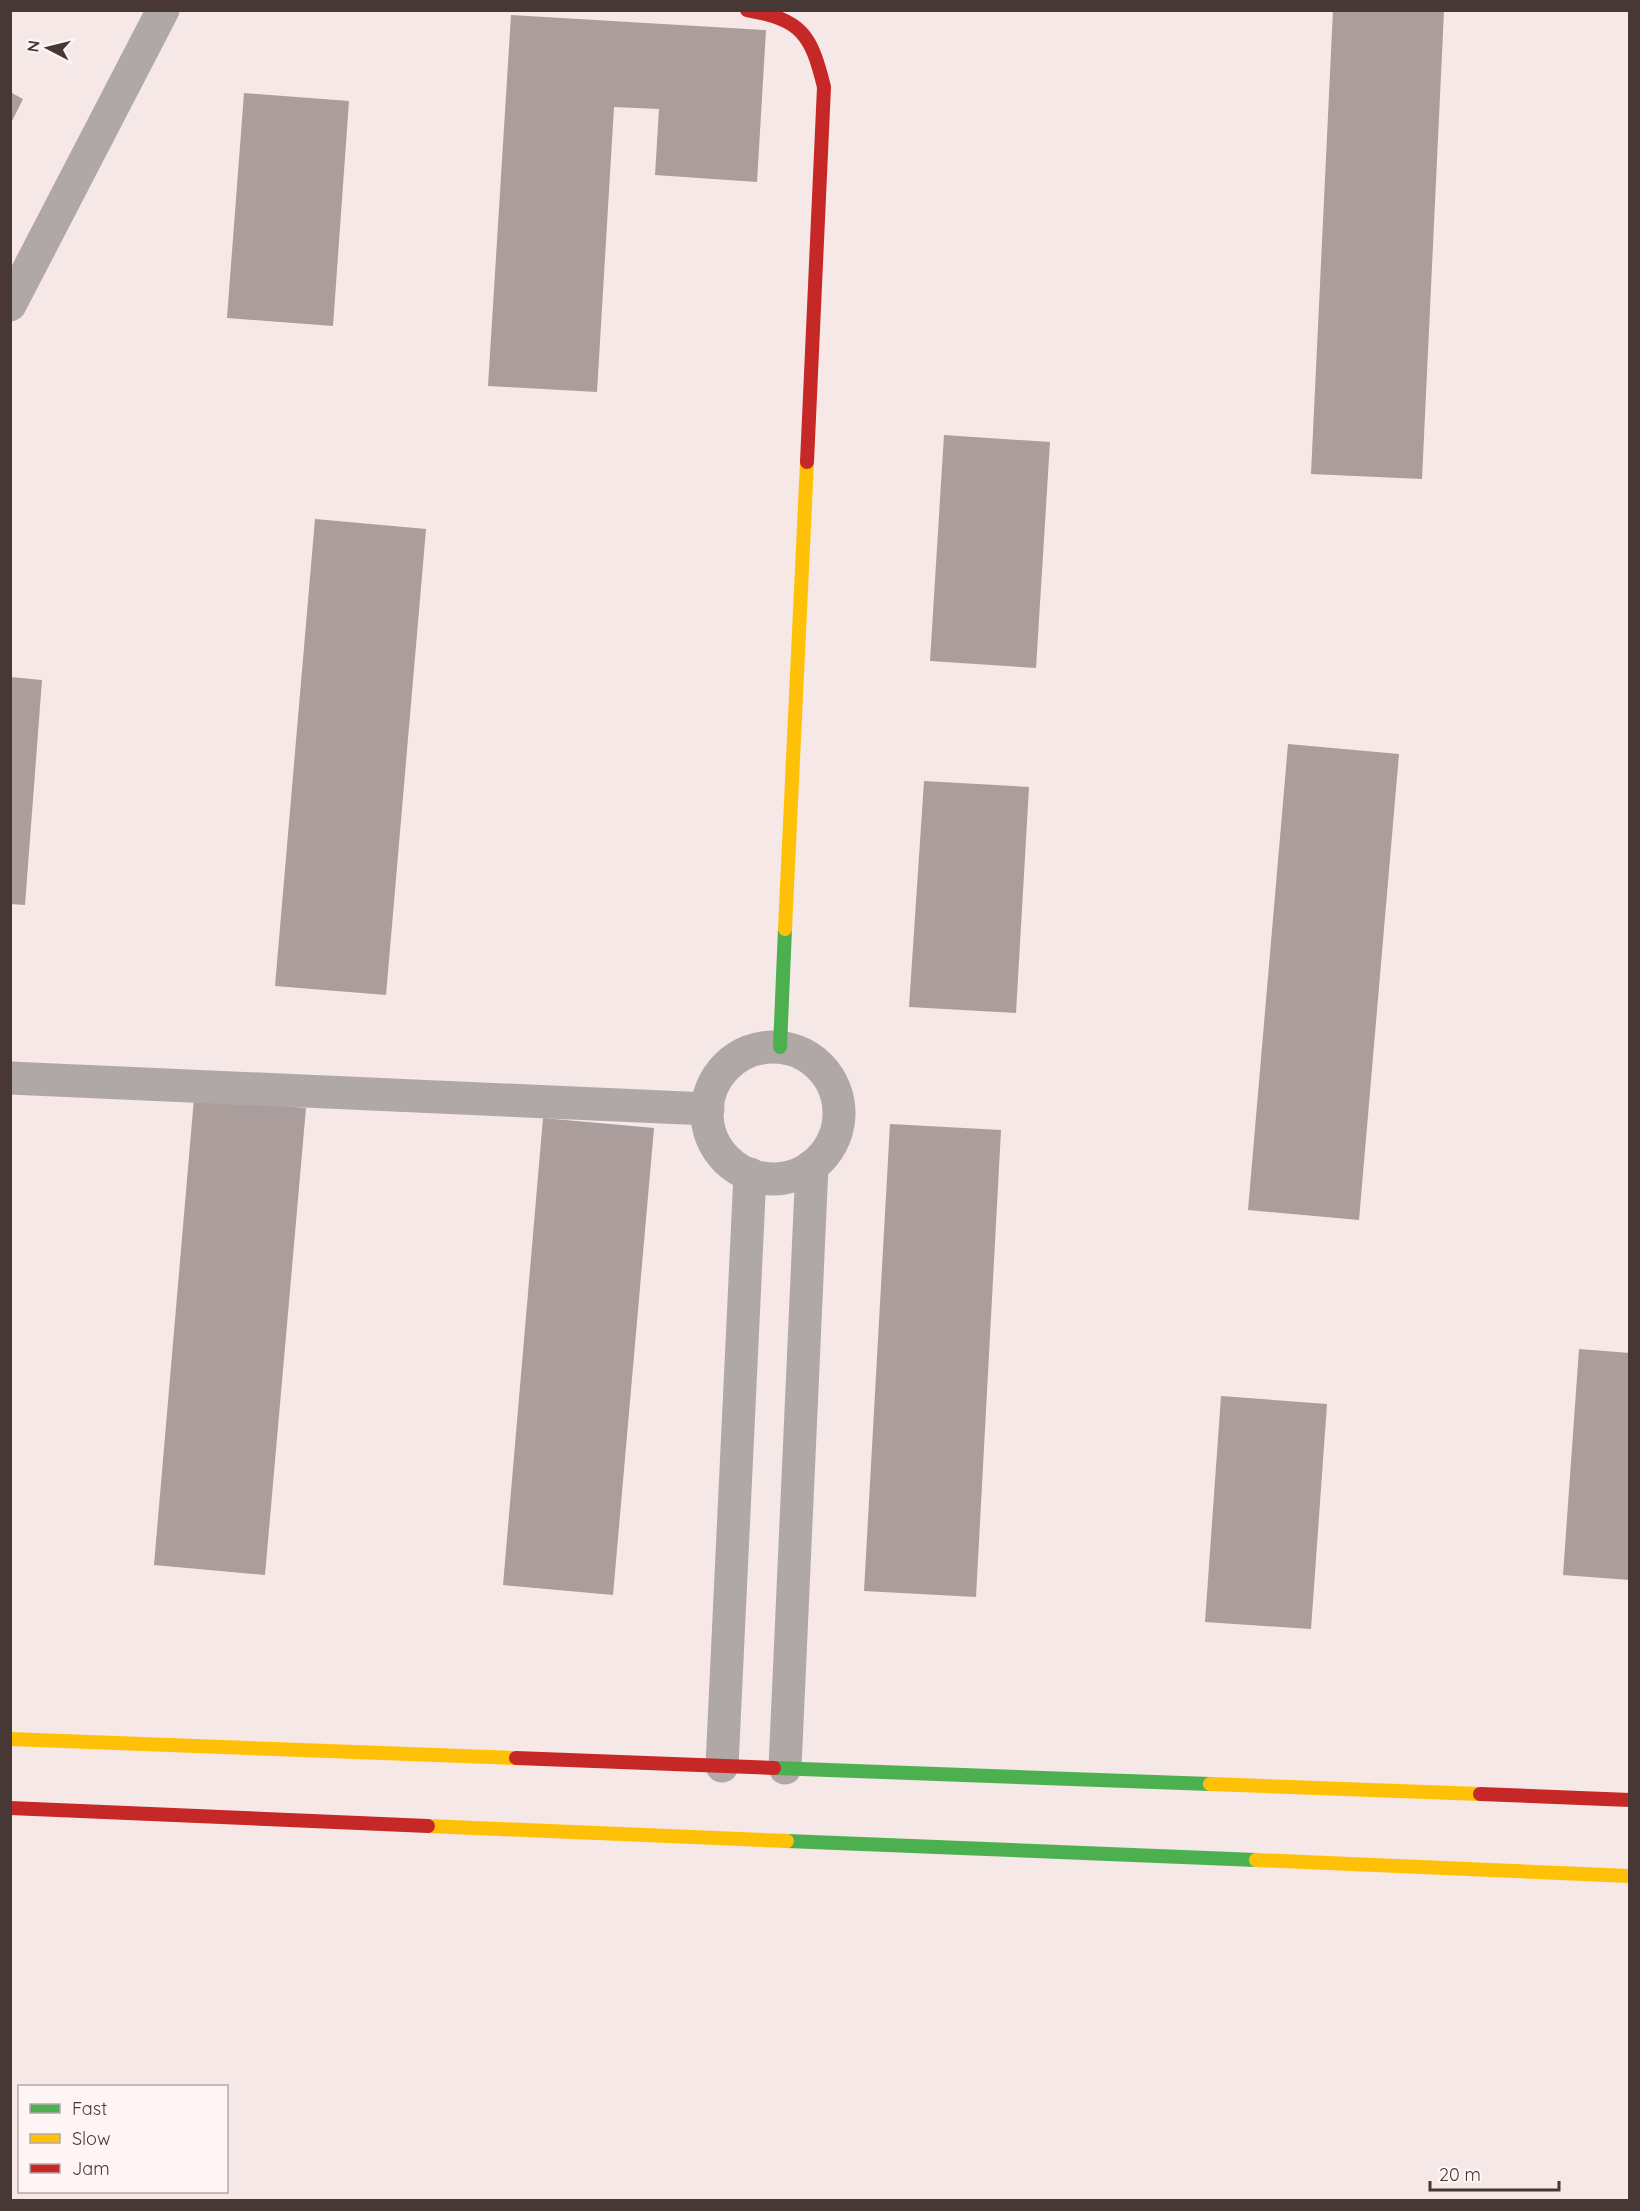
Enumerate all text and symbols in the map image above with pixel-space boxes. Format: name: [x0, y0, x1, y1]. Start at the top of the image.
north arrow: [18, 18, 78, 78]
text: N: [22, 39, 44, 53]
legend: [18, 2085, 228, 2193]
text: Fast: [72, 2097, 107, 2120]
text: Slow: [72, 2127, 110, 2150]
scale bar: [1430, 2154, 1559, 2192]
text: Jam: [72, 2157, 110, 2180]
text: 20 m: [1439, 2163, 1481, 2186]

